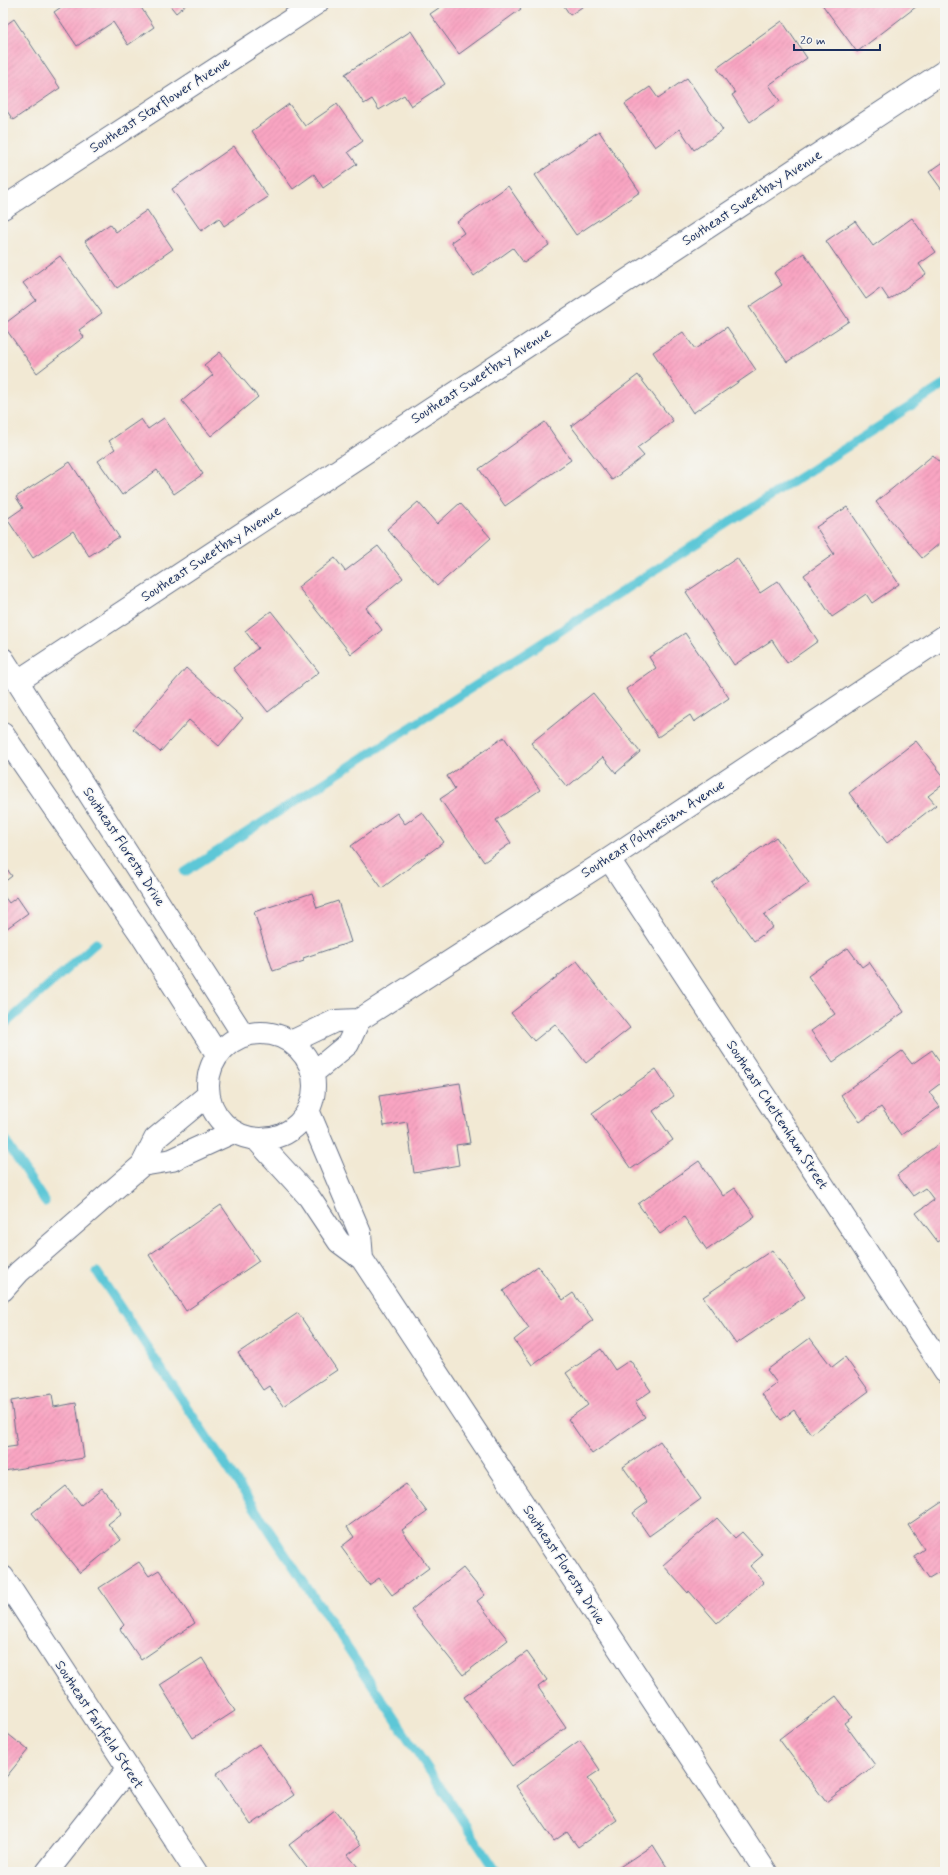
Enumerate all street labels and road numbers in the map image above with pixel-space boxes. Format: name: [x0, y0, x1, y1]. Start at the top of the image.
street label: Southeast Starflower Avenue: [86, 52, 234, 157]
street label: Southeast Sweetbay Avenue: [679, 146, 826, 250]
street label: Southeast Sweetbay Avenue: [408, 324, 555, 428]
street label: Southeast Sweetbay Avenue: [138, 502, 285, 606]
street label: Southeast Polynesian Avenue: [578, 776, 728, 882]
street label: Southeast Floresta Drive: [79, 784, 170, 910]
street label: Southeast Cheltenham Street: [722, 1037, 832, 1193]
street label: Southeast Floresta Drive: [519, 1502, 610, 1628]
street label: Southeast Fairfield Street: [51, 1657, 148, 1793]

